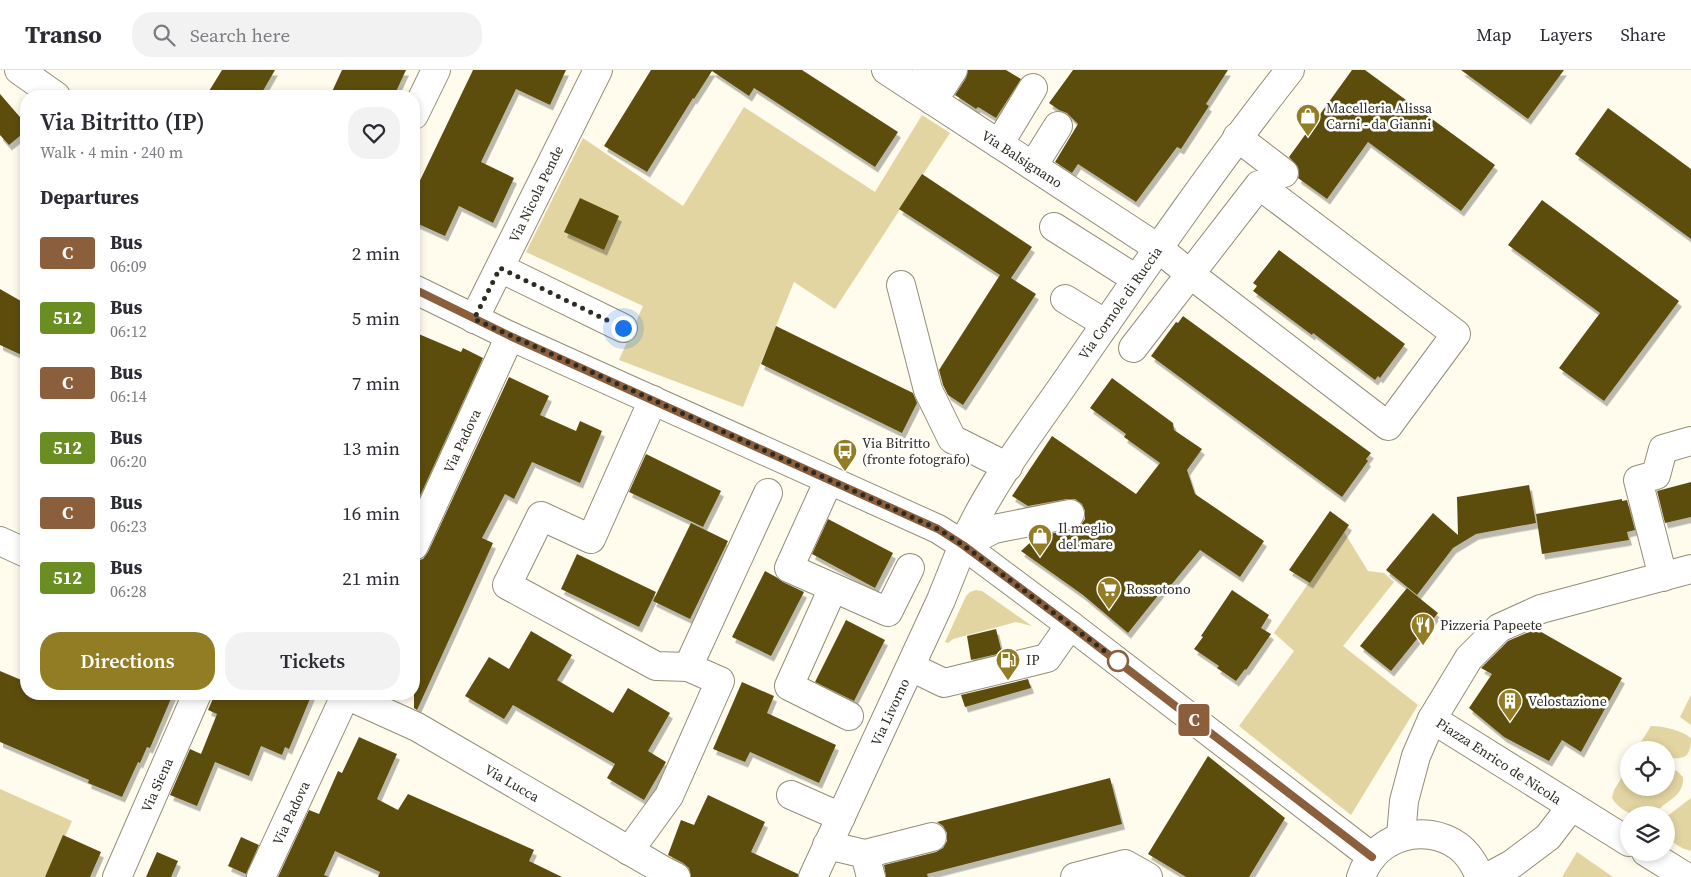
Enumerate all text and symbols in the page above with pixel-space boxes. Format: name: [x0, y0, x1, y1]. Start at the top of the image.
search box: [132, 12, 482, 57]
text: Transo: [25, 18, 102, 51]
icon: search: [150, 21, 178, 49]
text: Search here: [190, 22, 290, 48]
text: Map: [1476, 22, 1511, 47]
text: Layers: [1539, 22, 1592, 47]
text: Share: [1620, 22, 1666, 47]
place label: Macelleria Alissa Carni - da Gianni: [1326, 98, 1433, 134]
shop icon: Macelleria Alissa Carni - da Gianni: [1295, 103, 1321, 137]
text: Via Bitritto (IP): [40, 105, 205, 138]
button: heart: [348, 107, 400, 159]
street label: Via Balsignano: [978, 125, 1067, 193]
text: Walk · 4 min · 240 m: [40, 141, 183, 163]
street label: Via Nicola Pende: [504, 142, 568, 246]
text: Departures: [40, 184, 139, 210]
text: Bus: [110, 229, 142, 255]
text: C: [62, 240, 73, 265]
text: 2 min: [352, 240, 400, 266]
street label: Via Cornole di Ruccia: [1073, 242, 1167, 364]
text: 06:09: [110, 255, 147, 277]
text: Bus: [110, 294, 142, 320]
text: 512: [53, 305, 82, 330]
text: 5 min: [352, 305, 400, 331]
your location: [611, 316, 636, 341]
text: 06:12: [110, 320, 147, 342]
text: Bus: [110, 359, 142, 385]
text: C: [62, 370, 73, 395]
text: 7 min: [352, 370, 400, 396]
text: 06:14: [110, 385, 147, 407]
street label: Via Padova: [438, 405, 486, 476]
text: Bus: [110, 424, 142, 450]
place label: Via Bitritto (fronte fotografo): [862, 433, 970, 469]
text: 512: [53, 435, 82, 460]
text: 13 min: [342, 435, 400, 461]
bus stop icon: Via Bitritto (fronte fotografo): [832, 438, 858, 472]
text: 06:20: [110, 450, 147, 472]
text: Bus: [110, 489, 142, 515]
text: C: [62, 500, 73, 525]
text: 16 min: [342, 500, 400, 526]
text: 06:23: [110, 515, 147, 537]
place label: Il meglio del mare: [1058, 518, 1114, 554]
shop icon: Il meglio del mare: [1027, 523, 1053, 557]
text: Bus: [110, 554, 142, 580]
text: 512: [53, 565, 82, 590]
text: 21 min: [342, 565, 400, 591]
supermarket icon: Rossotono: [1096, 576, 1122, 610]
place label: Rossotono: [1126, 579, 1191, 599]
text: 06:28: [110, 580, 147, 602]
restaurant icon: Pizzeria Papeete: [1410, 612, 1436, 646]
place label: Pizzeria Papeete: [1440, 615, 1542, 635]
button: Directions: [40, 632, 215, 690]
button: Tickets: [225, 632, 400, 690]
fuel station icon: IP: [995, 647, 1021, 681]
place label: IP: [1026, 650, 1039, 670]
unlabelled marker: [1107, 650, 1129, 672]
street label: Via Livorno: [866, 675, 915, 749]
building icon: Velostazione: [1497, 688, 1523, 722]
place label: Velostazione: [1528, 691, 1607, 711]
line badge: C: [1178, 704, 1210, 736]
text: C: [1188, 707, 1200, 732]
street label: Piazza Enrico de Nicola: [1432, 713, 1566, 810]
map controls: [1620, 741, 1675, 861]
button: locate: [1620, 741, 1675, 796]
street label: Via Siena: [136, 754, 178, 815]
street label: Via Lucca: [481, 759, 544, 807]
street label: Via Padova: [267, 777, 315, 848]
button: layers: [1620, 806, 1675, 861]

